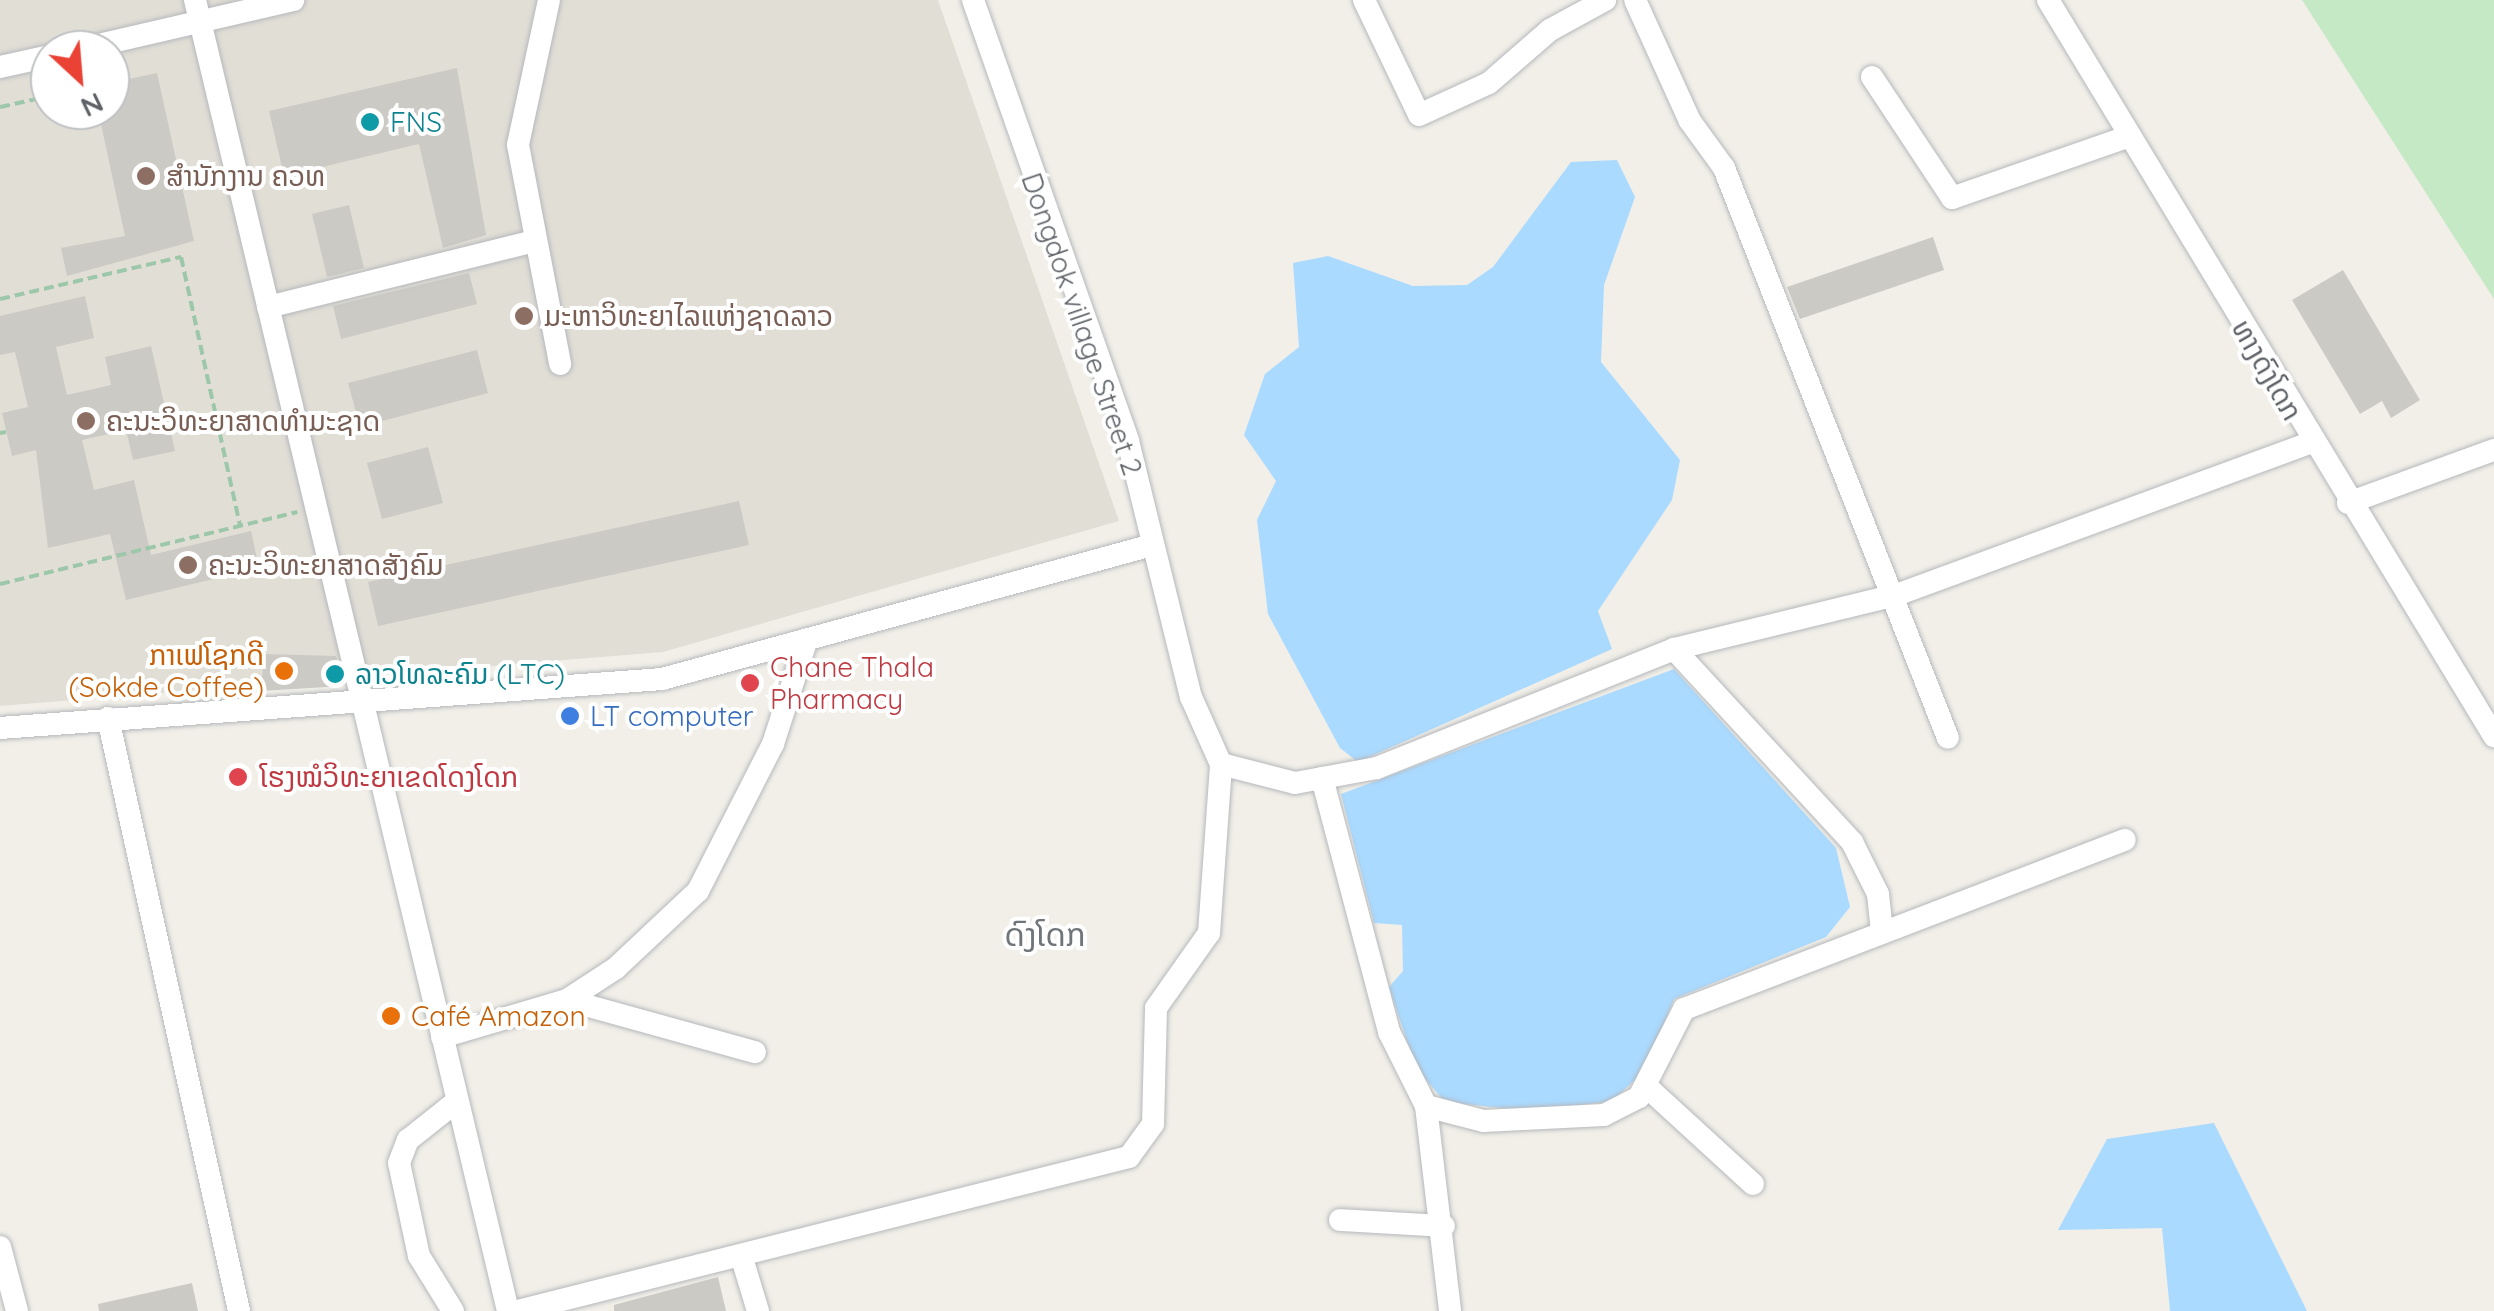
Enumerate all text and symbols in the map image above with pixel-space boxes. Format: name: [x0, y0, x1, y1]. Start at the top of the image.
north arrow: [30, 30, 130, 130]
text: N: [76, 85, 109, 126]
place label: FNS: [390, 105, 442, 139]
marker: FNS: [359, 111, 381, 133]
place label: ສຳນັກງານ ຄວທ: [166, 159, 325, 193]
marker: ສຳນັກງານ ຄວທ: [135, 165, 157, 187]
street label: Dongdok village Street 2: [1014, 168, 1150, 480]
place label: ມະຫາວິທະຍາໄລແຫ່ງຊາດລາວ: [544, 299, 833, 333]
marker: ມະຫາວິທະຍາໄລແຫ່ງຊາດລາວ: [513, 305, 535, 327]
street label: ທາງດົງໂດກ: [2225, 314, 2309, 426]
place label: ຄະນະວິທະຍາສາດທຳມະຊາດ: [106, 404, 380, 438]
marker: ຄະນະວິທະຍາສາດທຳມະຊາດ: [75, 410, 97, 432]
place label: ຄະນະວິທະຍາສາດສັງຄົມ: [208, 548, 444, 582]
marker: ຄະນະວິທະຍາສາດສັງຄົມ: [177, 554, 199, 576]
place label: ກາເຟໂຊກດີ (Sokde Coffee): [69, 638, 264, 704]
place label: Chane Thala Pharmacy: [770, 650, 934, 716]
place label: ລາວໂທລະຄົມ (LTC): [355, 657, 565, 691]
marker: ກາເຟໂຊກດີ (Sokde Coffee): [273, 660, 295, 682]
marker: ລາວໂທລະຄົມ (LTC): [324, 663, 346, 685]
marker: Chane Thala Pharmacy: [739, 672, 761, 694]
place label: LT computer: [590, 699, 754, 733]
marker: LT computer: [559, 705, 581, 727]
place label: ໂຮງໝໍວິທະຍາເຂດໂດງໂດກ: [260, 760, 518, 794]
marker: ໂຮງໝໍວິທະຍາເຂດໂດງໂດກ: [225, 764, 251, 790]
district label: ດົງໂດກ: [1004, 915, 1086, 953]
place label: Café Amazon: [411, 999, 586, 1033]
marker: Café Amazon: [380, 1005, 402, 1027]

